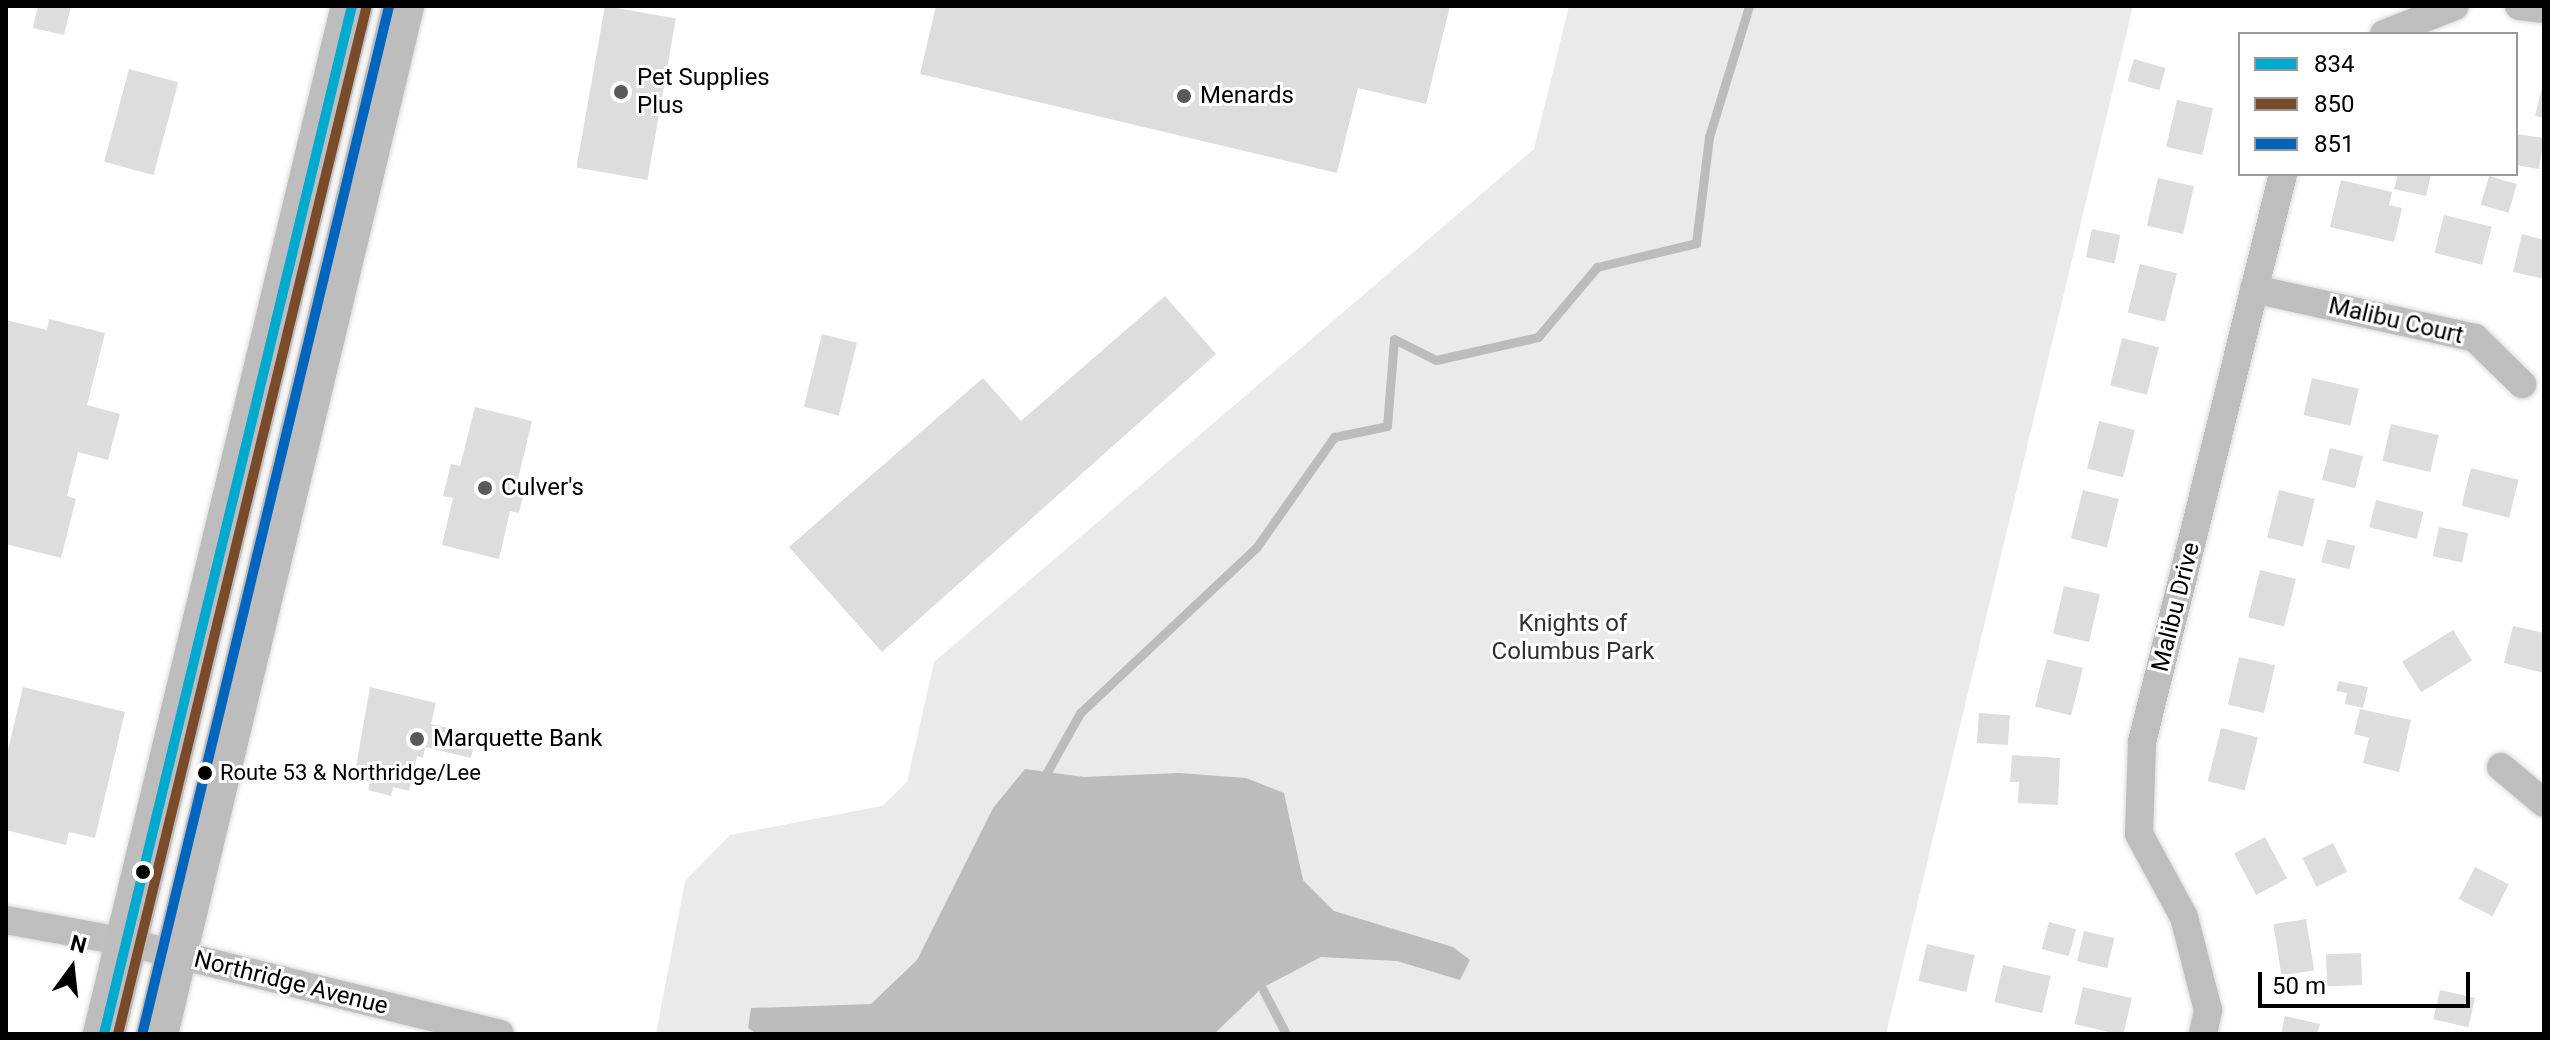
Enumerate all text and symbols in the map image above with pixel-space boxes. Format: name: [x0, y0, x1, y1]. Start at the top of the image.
legend: [2238, 32, 2518, 176]
text: 834: [2314, 50, 2354, 78]
place label: Pet Supplies Plus: [637, 64, 770, 120]
place label: Menards: [1200, 82, 1294, 110]
marker: Pet Supplies Plus: [612, 83, 630, 101]
marker: Menards: [1175, 87, 1193, 105]
text: 850: [2314, 90, 2354, 118]
text: 851: [2314, 130, 2354, 158]
street label: Malibu Court: [2326, 292, 2466, 350]
place label: Culver's: [501, 474, 584, 502]
marker: Culver's: [476, 479, 494, 497]
street label: Malibu Drive: [2146, 539, 2206, 675]
park label: Knights of Columbus Park: [1492, 610, 1654, 666]
place label: Marquette Bank: [433, 725, 602, 753]
marker: Marquette Bank: [408, 730, 426, 748]
place label: Route 53 & Northridge/Lee: [220, 760, 481, 786]
marker: Route 53 & Northridge/Lee: [197, 765, 213, 781]
unlabelled marker: [135, 864, 151, 880]
north arrow: [32, 928, 112, 1008]
text: N: [68, 930, 89, 958]
street label: Northridge Avenue: [191, 945, 391, 1021]
scale bar: [2262, 956, 2474, 1006]
text: 50 m: [2272, 972, 2326, 1000]

